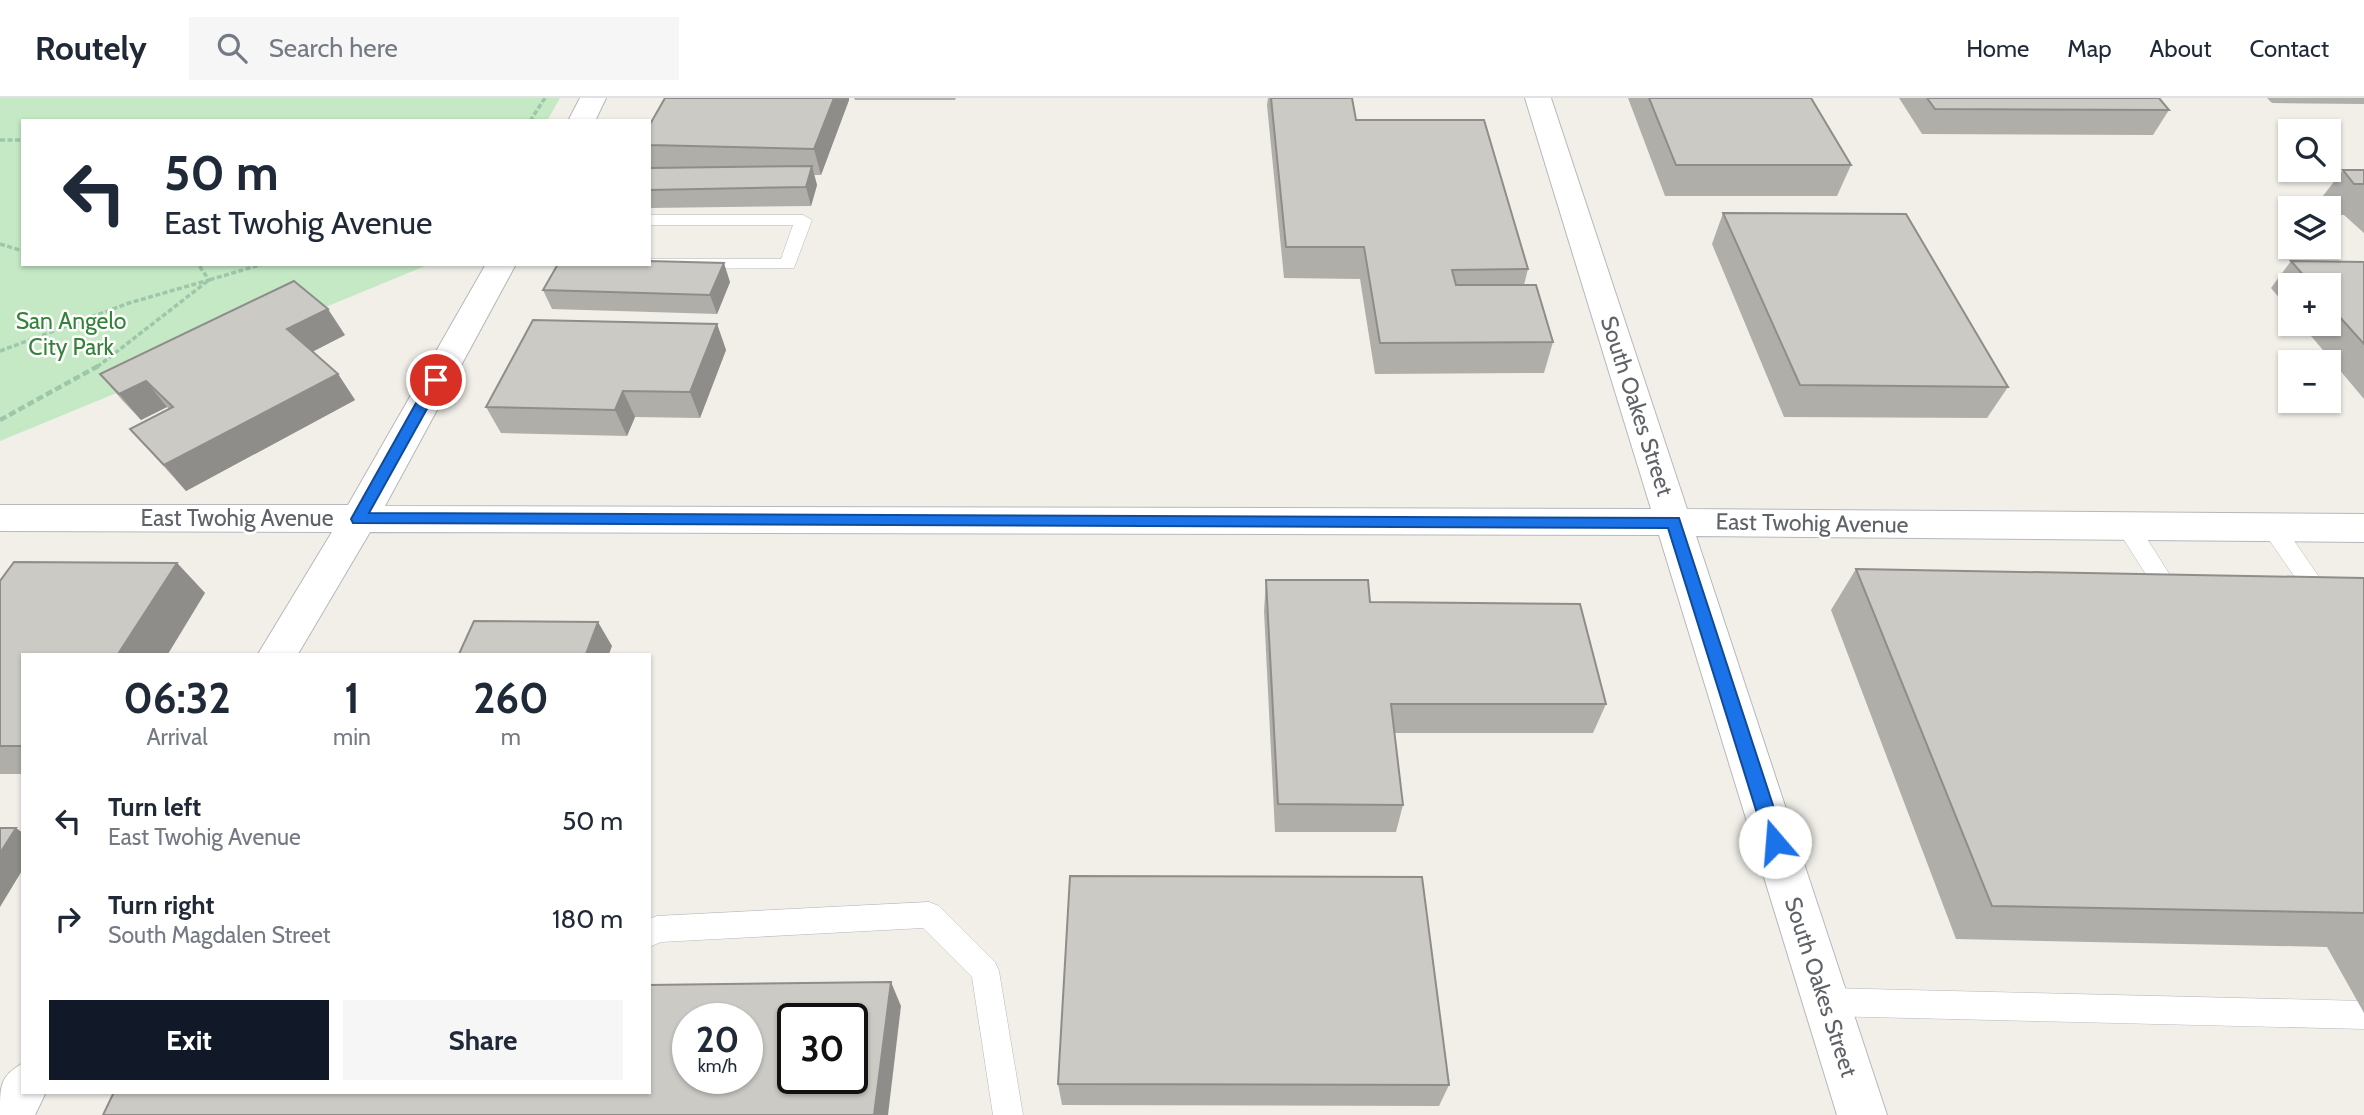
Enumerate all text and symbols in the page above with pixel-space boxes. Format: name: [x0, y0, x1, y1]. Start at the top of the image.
search box: [189, 17, 679, 80]
text: Routely: [35, 28, 147, 68]
icon: search: [213, 29, 251, 67]
text: Search here: [269, 32, 398, 64]
text: Home: [1966, 34, 2029, 63]
text: Map: [2067, 34, 2112, 63]
text: About: [2150, 34, 2212, 63]
text: Contact: [2250, 34, 2329, 63]
map controls: [2278, 119, 2341, 413]
button: search: [2278, 119, 2341, 182]
text: 50 m: [164, 143, 279, 202]
icon: left: [49, 147, 140, 238]
button: layers: [2278, 196, 2341, 259]
text: East Twohig Avenue: [164, 203, 432, 242]
button: +: [2278, 273, 2341, 336]
park label: San Angelo City Park: [16, 307, 126, 361]
street label: South Oakes Street: [1595, 313, 1679, 500]
pin: [406, 350, 466, 410]
button: −: [2278, 350, 2341, 413]
icon: arrive: [417, 361, 455, 399]
street label: East Twohig Avenue: [141, 504, 334, 532]
street label: East Twohig Avenue: [1715, 507, 1909, 539]
text: 06:32: [123, 672, 231, 724]
text: 1: [344, 672, 360, 724]
text: 260: [473, 672, 549, 724]
text: Arrival: [146, 723, 208, 751]
text: min: [333, 723, 371, 751]
text: m: [501, 723, 521, 751]
text: Turn left: [108, 791, 201, 823]
icon: left: [49, 802, 87, 840]
text: 50 m: [562, 805, 623, 837]
position arrow: [1738, 805, 1812, 879]
text: East Twohig Avenue: [108, 823, 301, 851]
text: Turn right: [108, 889, 214, 921]
street label: South Oakes Street: [1779, 894, 1863, 1081]
icon: right: [49, 900, 87, 938]
text: 180 m: [552, 903, 623, 935]
text: South Magdalen Street: [108, 921, 331, 949]
button: Exit: [49, 1000, 329, 1080]
button: Share: [343, 1000, 623, 1080]
speed limit sign: 30: [777, 1003, 868, 1094]
text: 20: [696, 1018, 739, 1061]
text: km/h: [698, 1055, 737, 1077]

